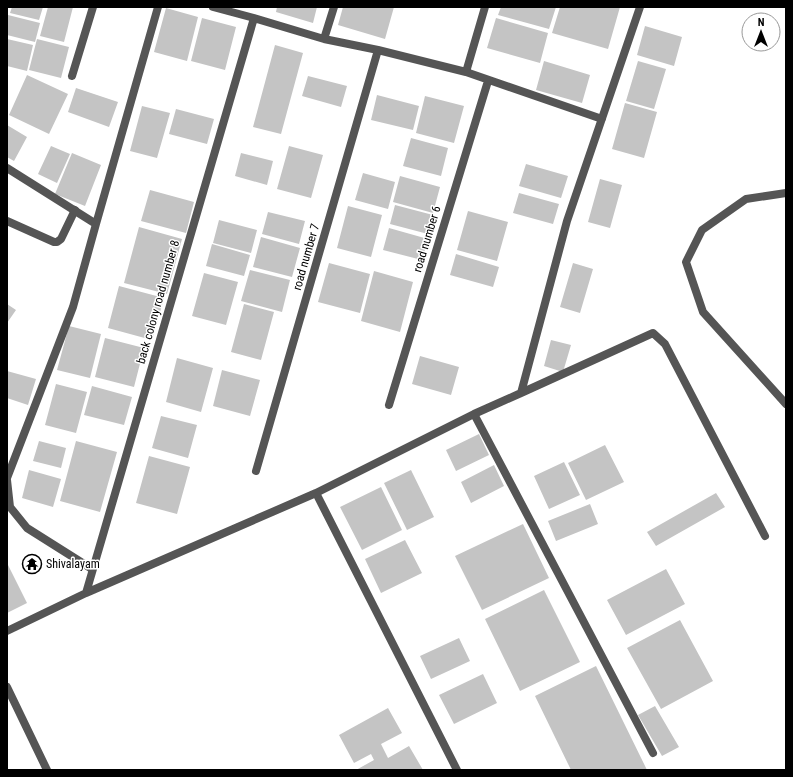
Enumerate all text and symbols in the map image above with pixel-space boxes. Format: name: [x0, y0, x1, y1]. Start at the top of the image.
north arrow: [741, 12, 781, 52]
text: N: [758, 16, 765, 29]
street label: road number 6: [410, 204, 444, 274]
street label: road number 7: [290, 222, 322, 292]
street label: back colony road number 8: [134, 239, 182, 365]
temple icon: Shivalayam: [21, 553, 43, 575]
place label: Shivalayam: [46, 557, 100, 571]

